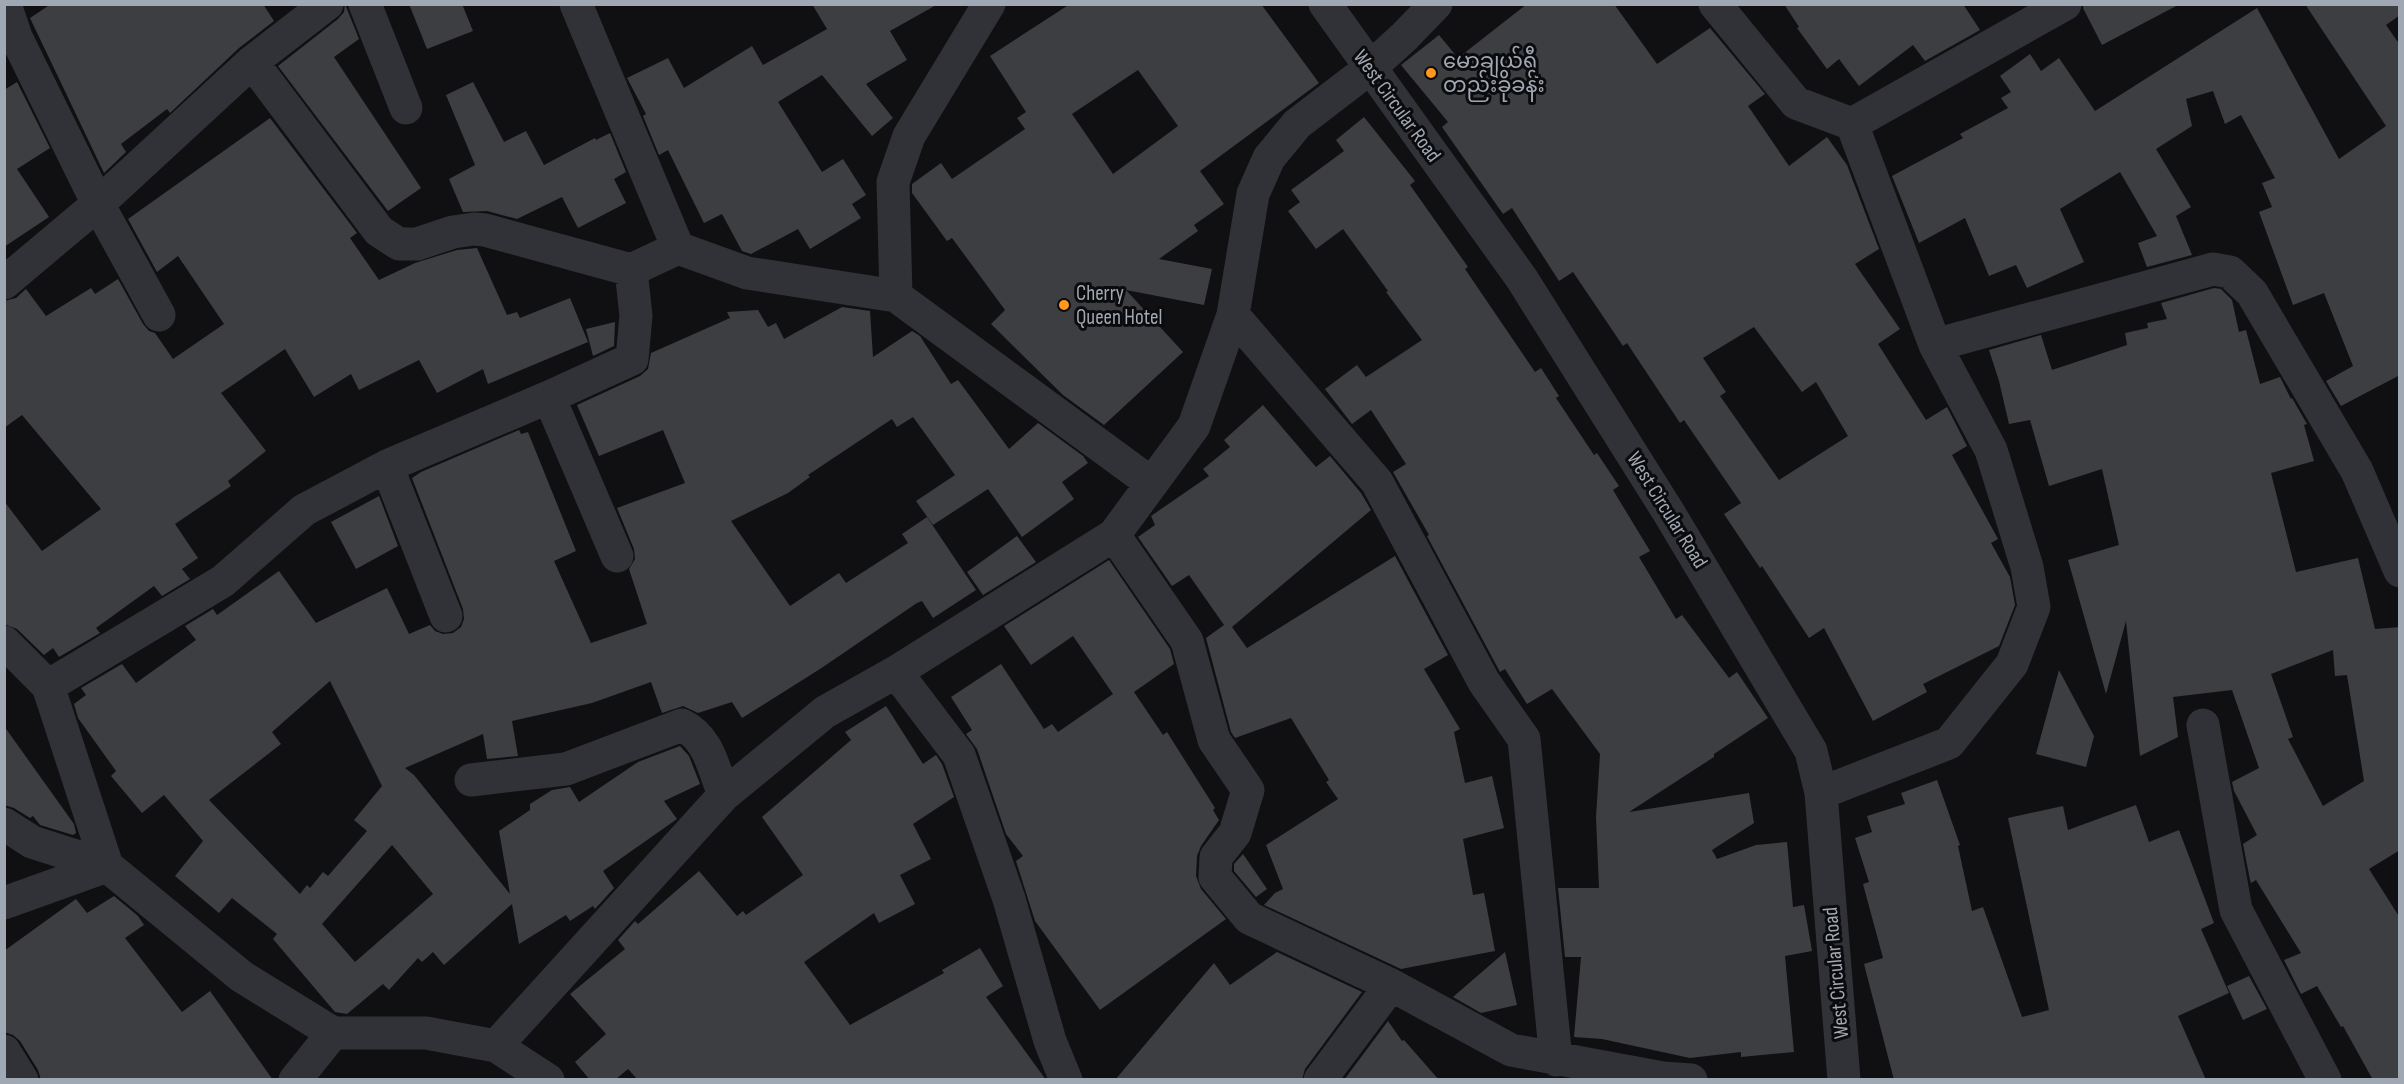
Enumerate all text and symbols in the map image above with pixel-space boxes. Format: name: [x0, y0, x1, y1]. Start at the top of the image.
street label: West Circular Road: [1348, 45, 1446, 167]
place label: မောချယ်ရီ တည်းခိုခန်း: [1443, 45, 1545, 102]
marker: မောချယ်ရီ တည်းခိုခန်း: [1424, 66, 1438, 80]
place label: Cherry Queen Hotel: [1076, 281, 1162, 330]
marker: Cherry Queen Hotel: [1057, 298, 1071, 312]
street label: West Circular Road: [1621, 447, 1713, 573]
street label: West Circular Road: [1818, 906, 1854, 1040]

